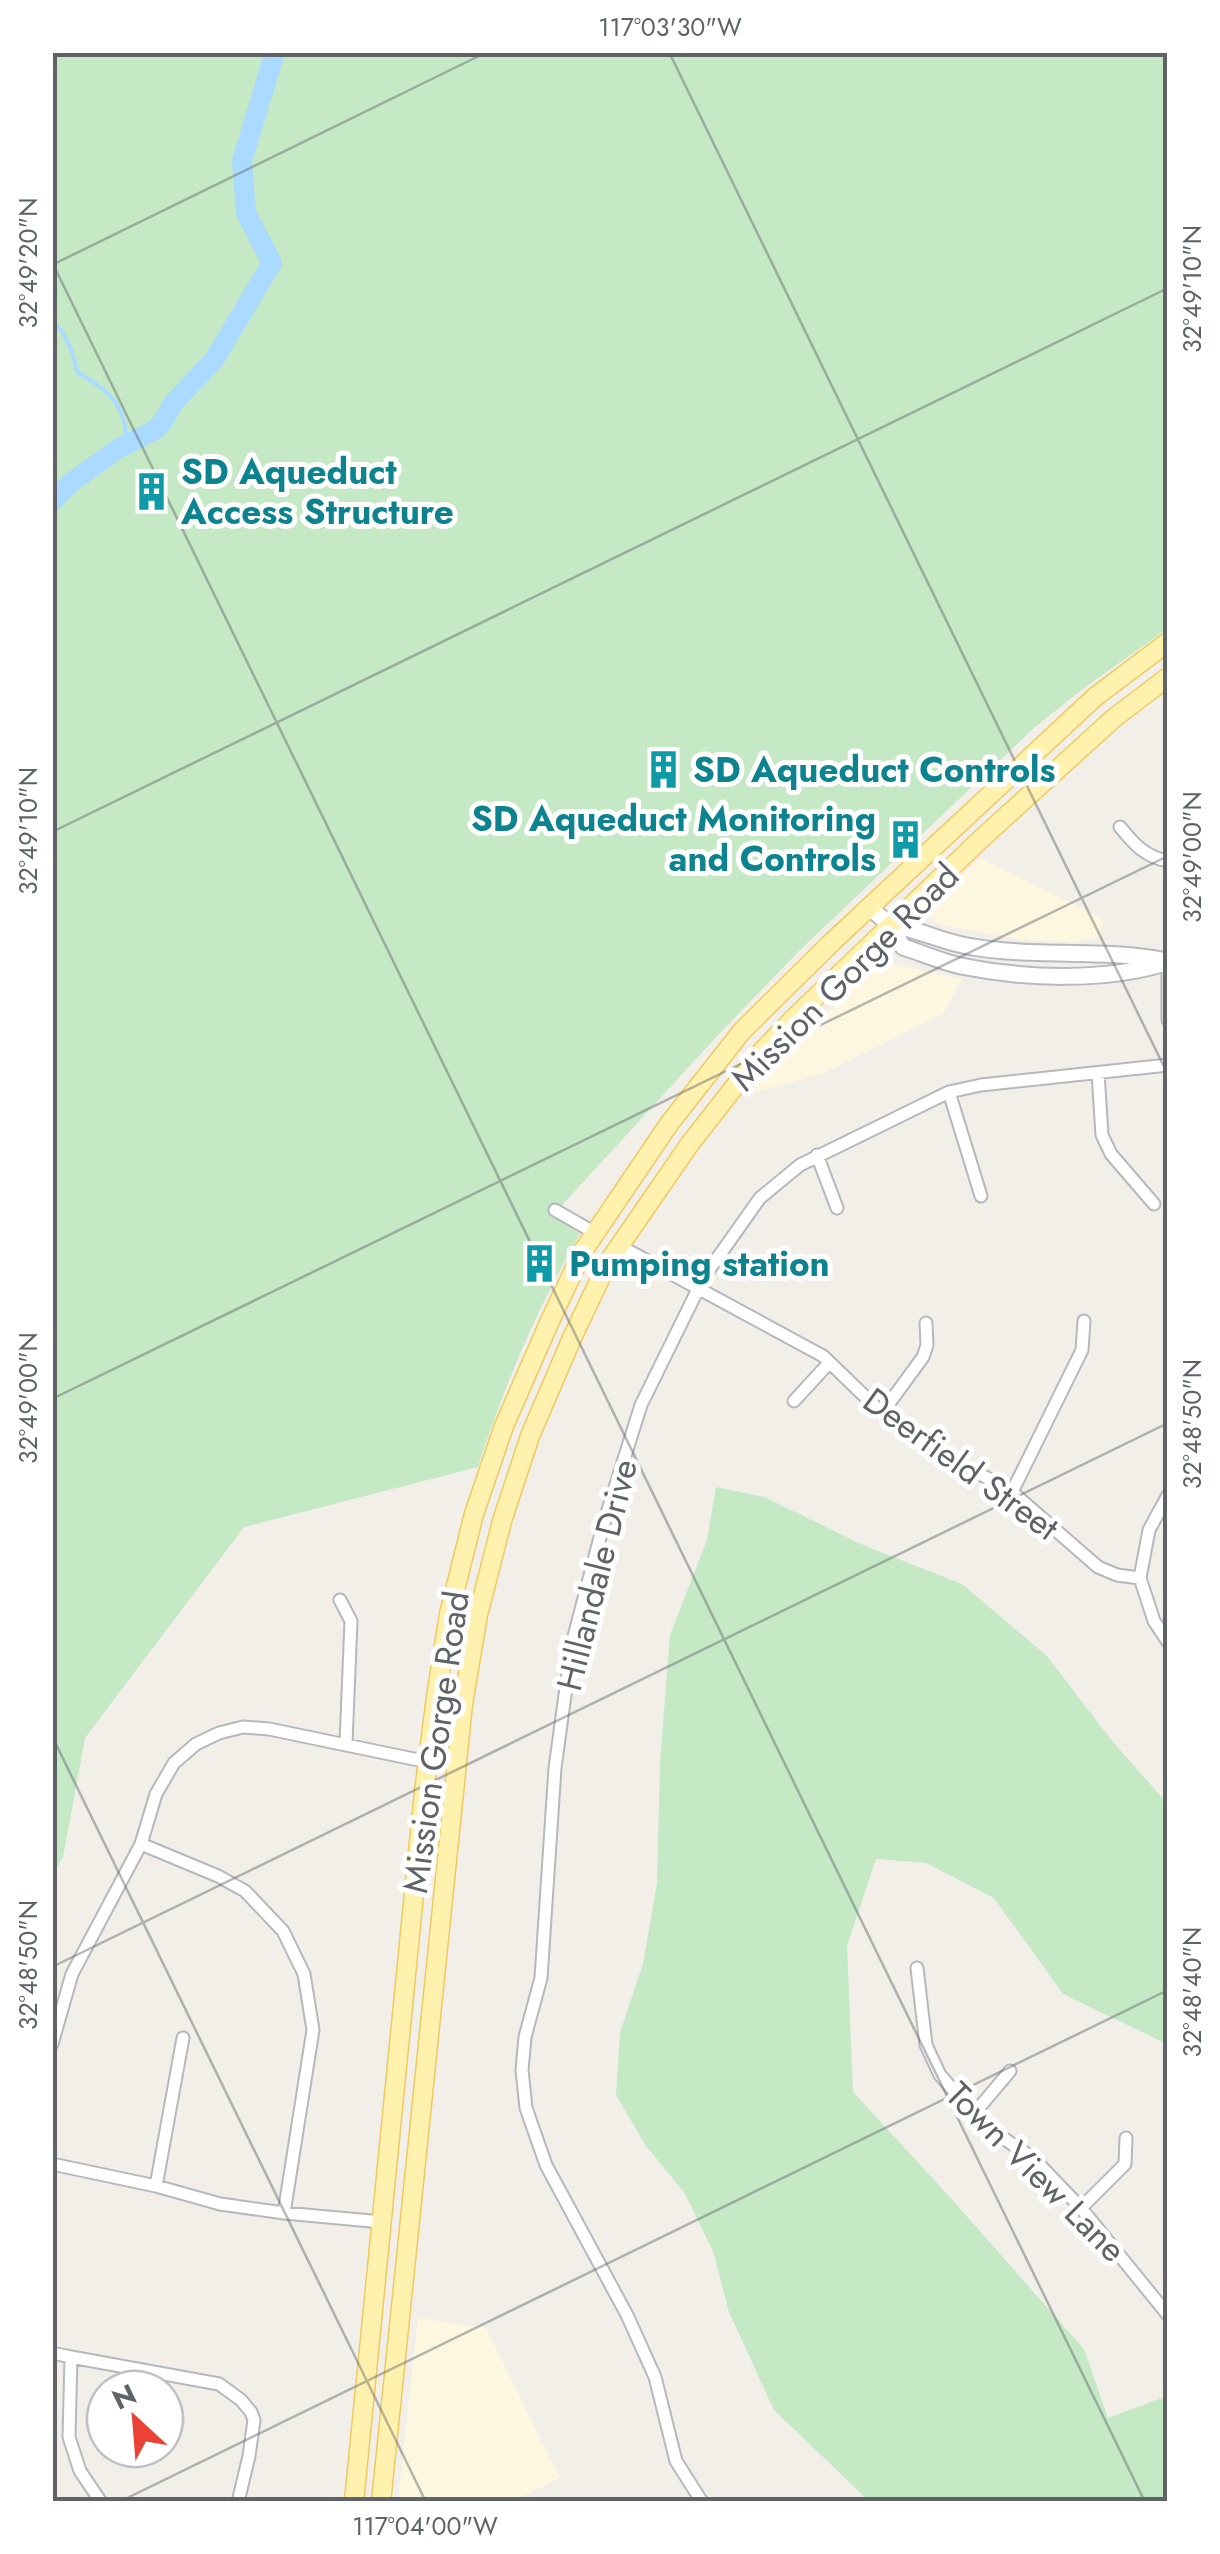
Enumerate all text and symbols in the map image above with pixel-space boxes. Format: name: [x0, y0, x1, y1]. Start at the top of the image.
text: 117°03'30"W: [598, 9, 742, 45]
text: 32°49'20"N: [10, 197, 46, 329]
text: 32°49'10"N: [1174, 225, 1210, 353]
place label: SD Aqueduct Access Structure: [180, 447, 454, 537]
building icon: SD Aqueduct Access Structure: [130, 471, 172, 513]
place label: SD Aqueduct Controls: [693, 745, 1056, 795]
building icon: SD Aqueduct Controls: [642, 749, 684, 791]
text: 32°49'10"N: [10, 767, 46, 895]
text: 32°49'00"N: [1174, 791, 1210, 923]
place label: SD Aqueduct Monitoring and Controls: [471, 794, 876, 884]
building icon: SD Aqueduct Monitoring and Controls: [885, 818, 927, 860]
street label: Mission Gorge Road: [720, 852, 970, 1102]
place label: Pumping station: [569, 1239, 830, 1289]
building icon: Pumping station: [518, 1243, 560, 1285]
text: 32°49'00"N: [10, 1332, 46, 1464]
text: 32°48'50"N: [1174, 1359, 1210, 1489]
street label: Deerfield Street: [853, 1376, 1070, 1552]
street label: Hillandale Drive: [544, 1454, 650, 1696]
street label: Mission Gorge Road: [390, 1588, 482, 1896]
text: 32°48'50"N: [10, 1900, 46, 2030]
text: 32°48'40"N: [1174, 1927, 1210, 2057]
street label: Town View Lane: [935, 2071, 1137, 2273]
north arrow: [85, 2369, 185, 2469]
text: N: [105, 2374, 143, 2420]
text: 117°04'00"W: [352, 2508, 498, 2544]

